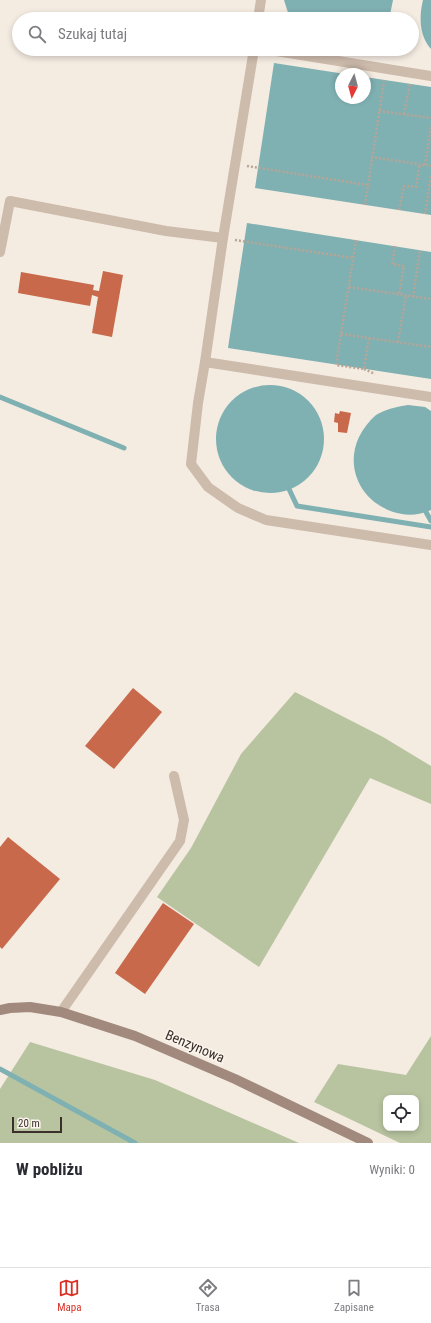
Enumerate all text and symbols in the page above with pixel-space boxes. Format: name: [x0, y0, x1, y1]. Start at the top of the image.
search box: [12, 12, 419, 56]
icon: search: [26, 23, 48, 45]
text: Szukaj tutaj: [58, 25, 127, 43]
north arrow: [335, 68, 371, 104]
street label: Benzynowa: [163, 1026, 227, 1066]
map controls: [383, 1095, 419, 1131]
button: locate: [383, 1095, 419, 1131]
scale bar: [12, 1115, 62, 1134]
text: 20 m: [18, 1117, 40, 1130]
text: W pobliżu: [16, 1159, 83, 1179]
text: Wyniki: 0: [369, 1162, 415, 1177]
tab: Mapa: [57, 1277, 81, 1314]
tab: Trasa: [196, 1277, 220, 1314]
tab: Zapisane: [334, 1277, 374, 1314]

